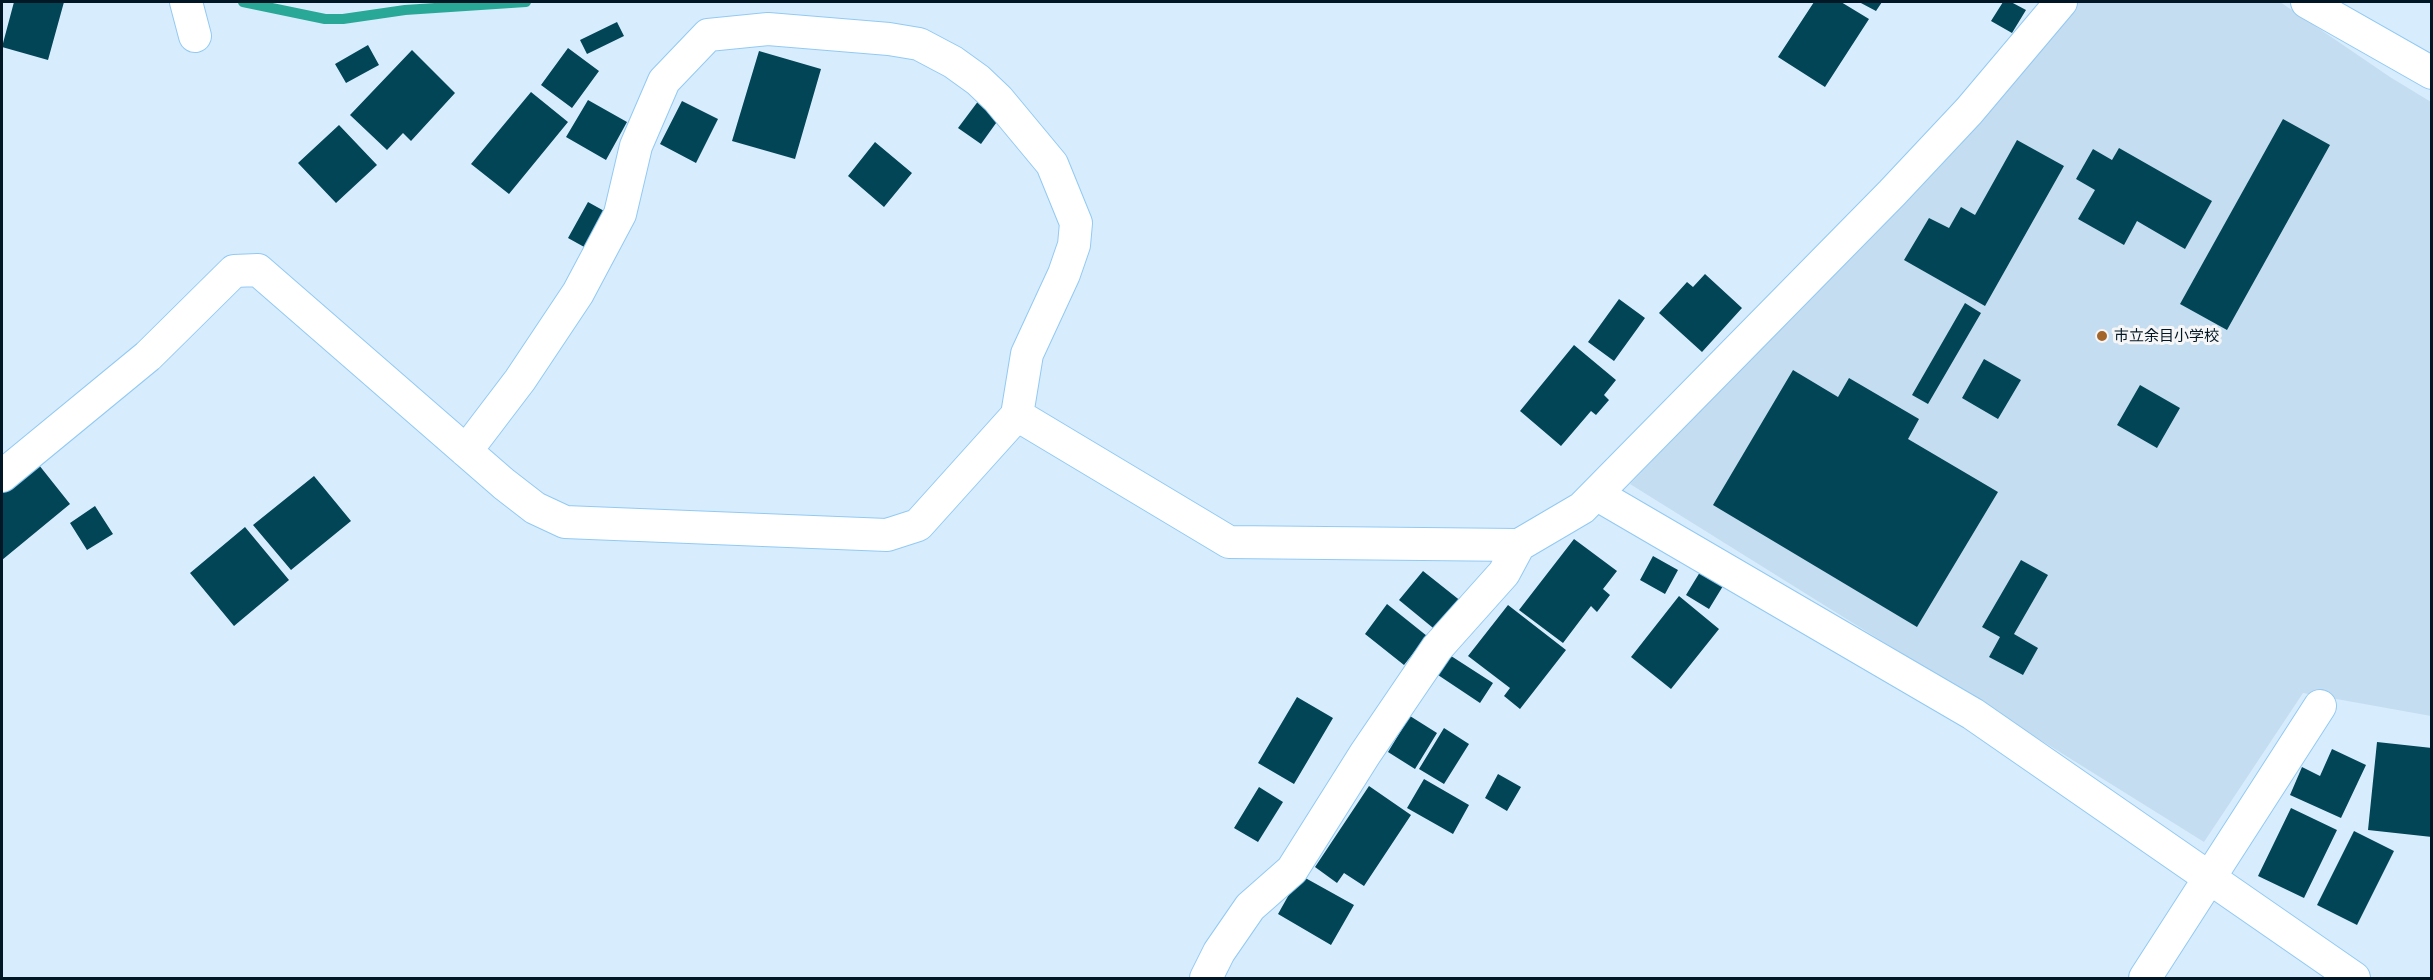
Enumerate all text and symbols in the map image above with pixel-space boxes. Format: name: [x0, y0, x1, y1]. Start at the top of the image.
place label: 市立余目小学校: [2114, 327, 2219, 345]
marker: 市立余目小学校: [2095, 329, 2109, 343]

